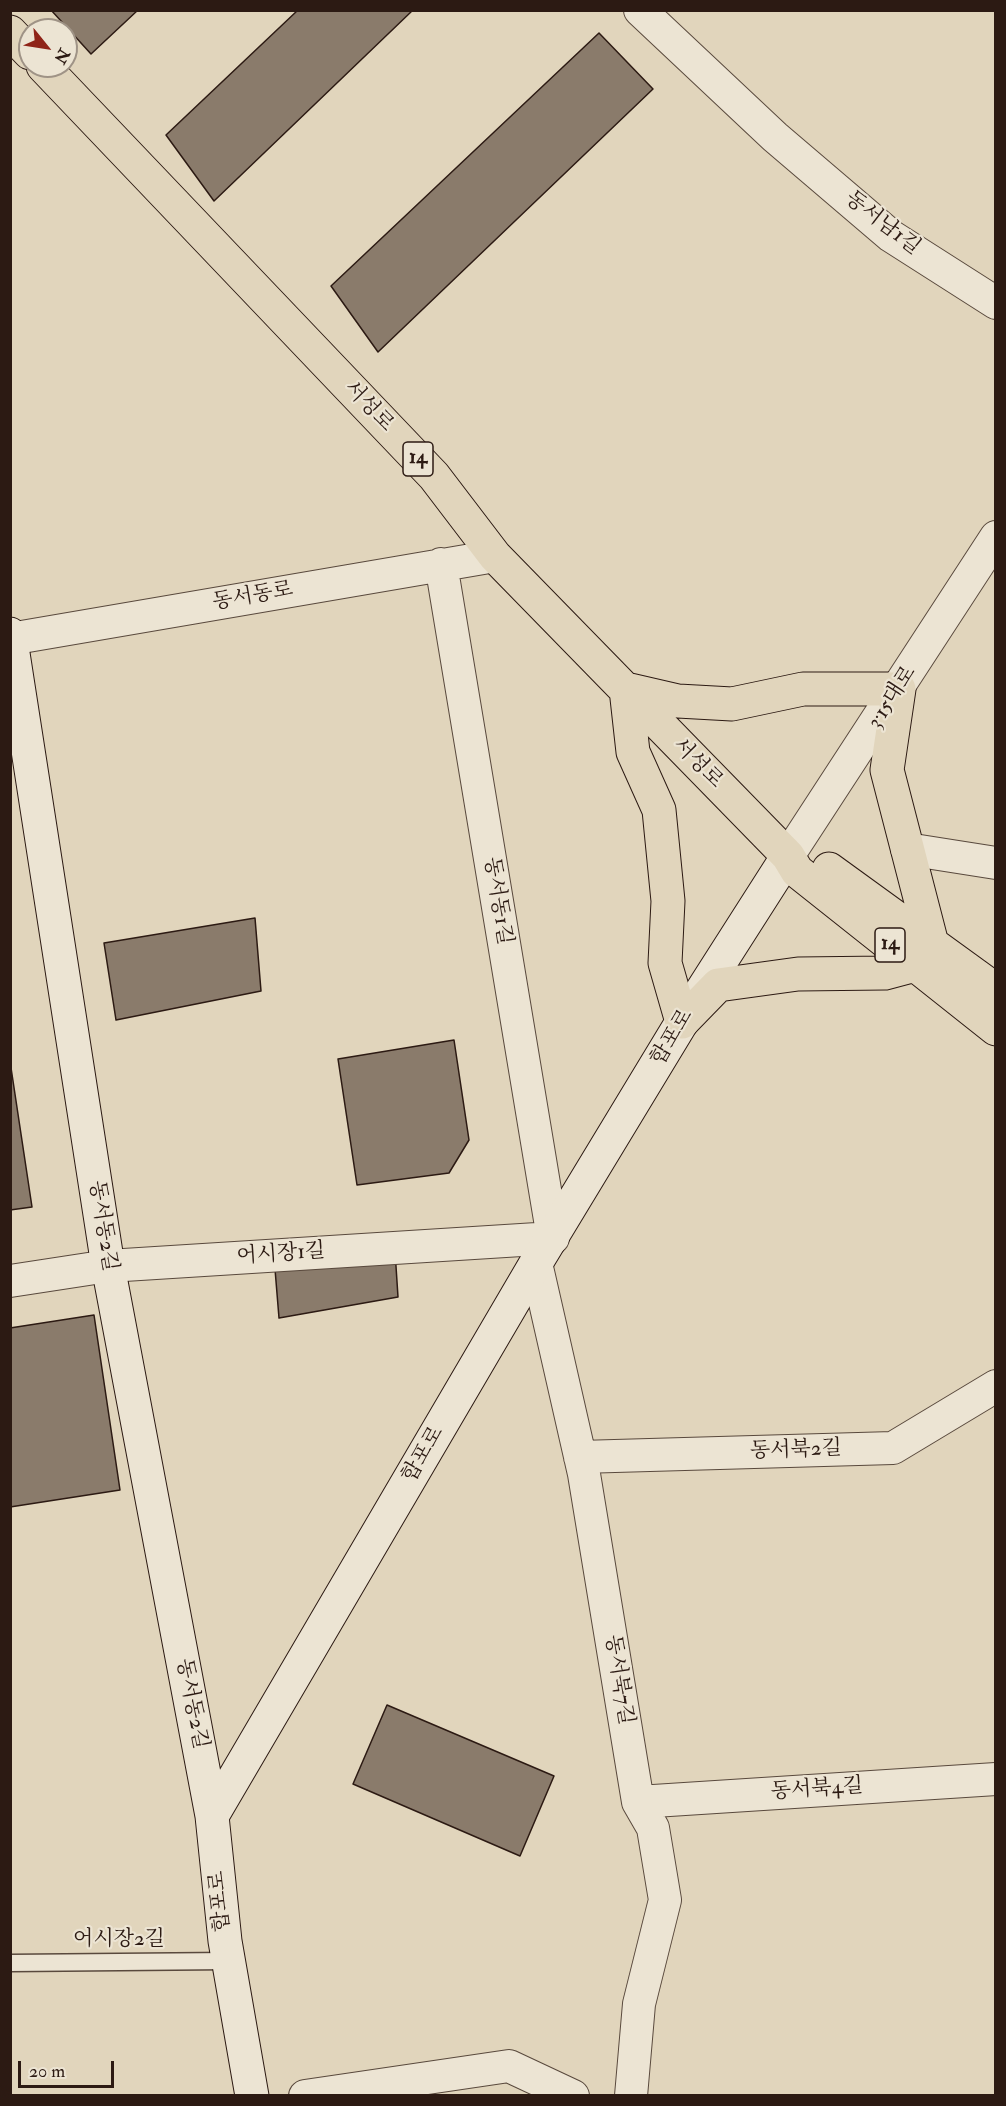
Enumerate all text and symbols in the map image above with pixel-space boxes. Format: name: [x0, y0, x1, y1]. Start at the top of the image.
north arrow: [18, 18, 78, 78]
text: N: [50, 45, 74, 67]
street label: 동서남1길: [839, 187, 925, 261]
street label: 서성로: [338, 376, 398, 438]
road number: 14: [403, 442, 433, 476]
street label: 동서동로: [211, 578, 295, 616]
street label: 3·15대로: [864, 662, 922, 734]
street label: 서성로: [667, 734, 727, 794]
street label: 동서동1길: [478, 855, 516, 947]
road number: 14: [875, 928, 905, 962]
street label: 합포로: [647, 1005, 699, 1071]
street label: 동서동2길: [82, 1179, 122, 1273]
street label: 어시장1길: [236, 1239, 326, 1271]
street label: 합포로: [398, 1422, 450, 1488]
street label: 동서북2길: [750, 1437, 842, 1465]
street label: 동서북7길: [598, 1633, 638, 1727]
street label: 동서동2길: [170, 1657, 212, 1751]
street label: 동서북4길: [770, 1774, 864, 1806]
street label: 합포로: [205, 1869, 237, 1933]
street label: 어시장2길: [73, 1927, 165, 1953]
scale bar: [21, 2049, 117, 2087]
text: 20 m: [29, 2060, 65, 2083]

